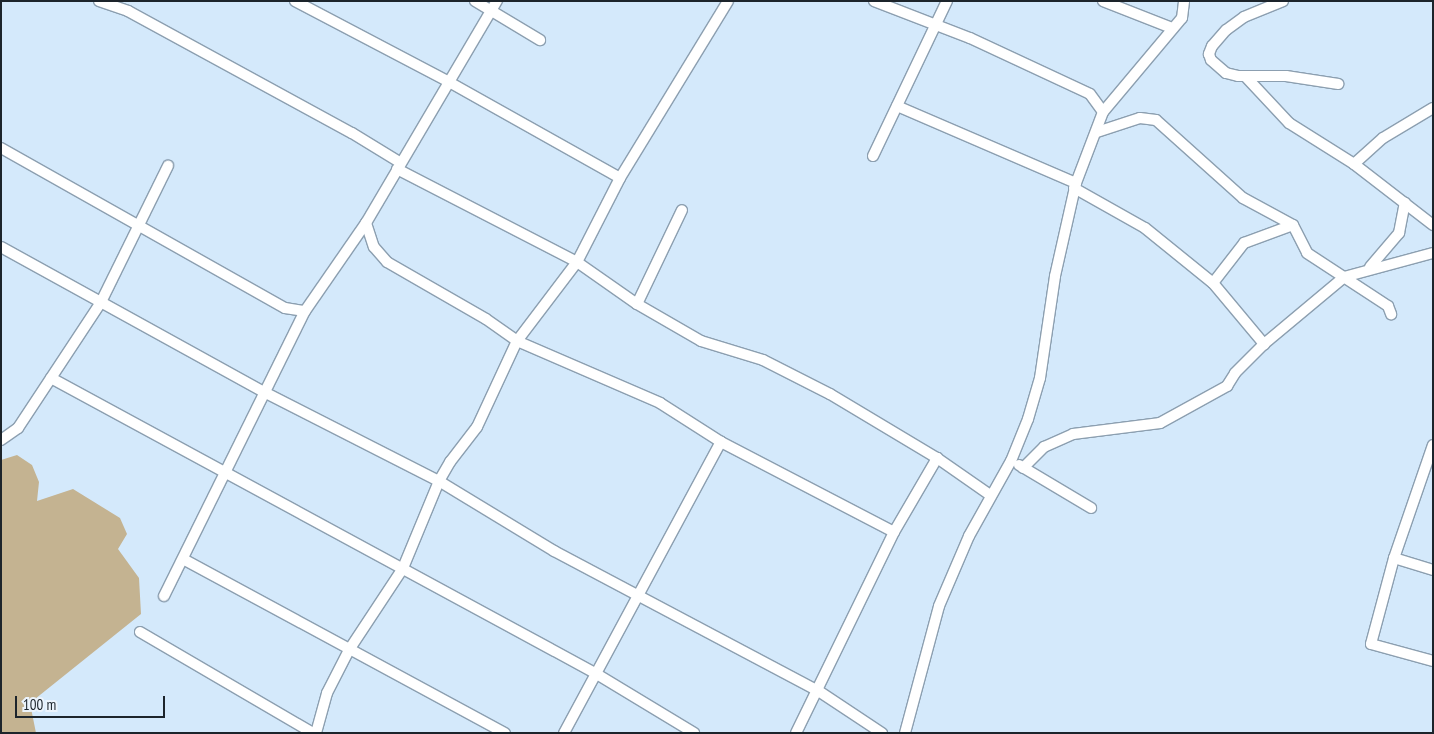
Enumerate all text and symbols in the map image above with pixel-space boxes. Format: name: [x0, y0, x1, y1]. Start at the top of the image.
scale bar: [18, 686, 168, 718]
text: 100 m: [23, 695, 56, 714]

